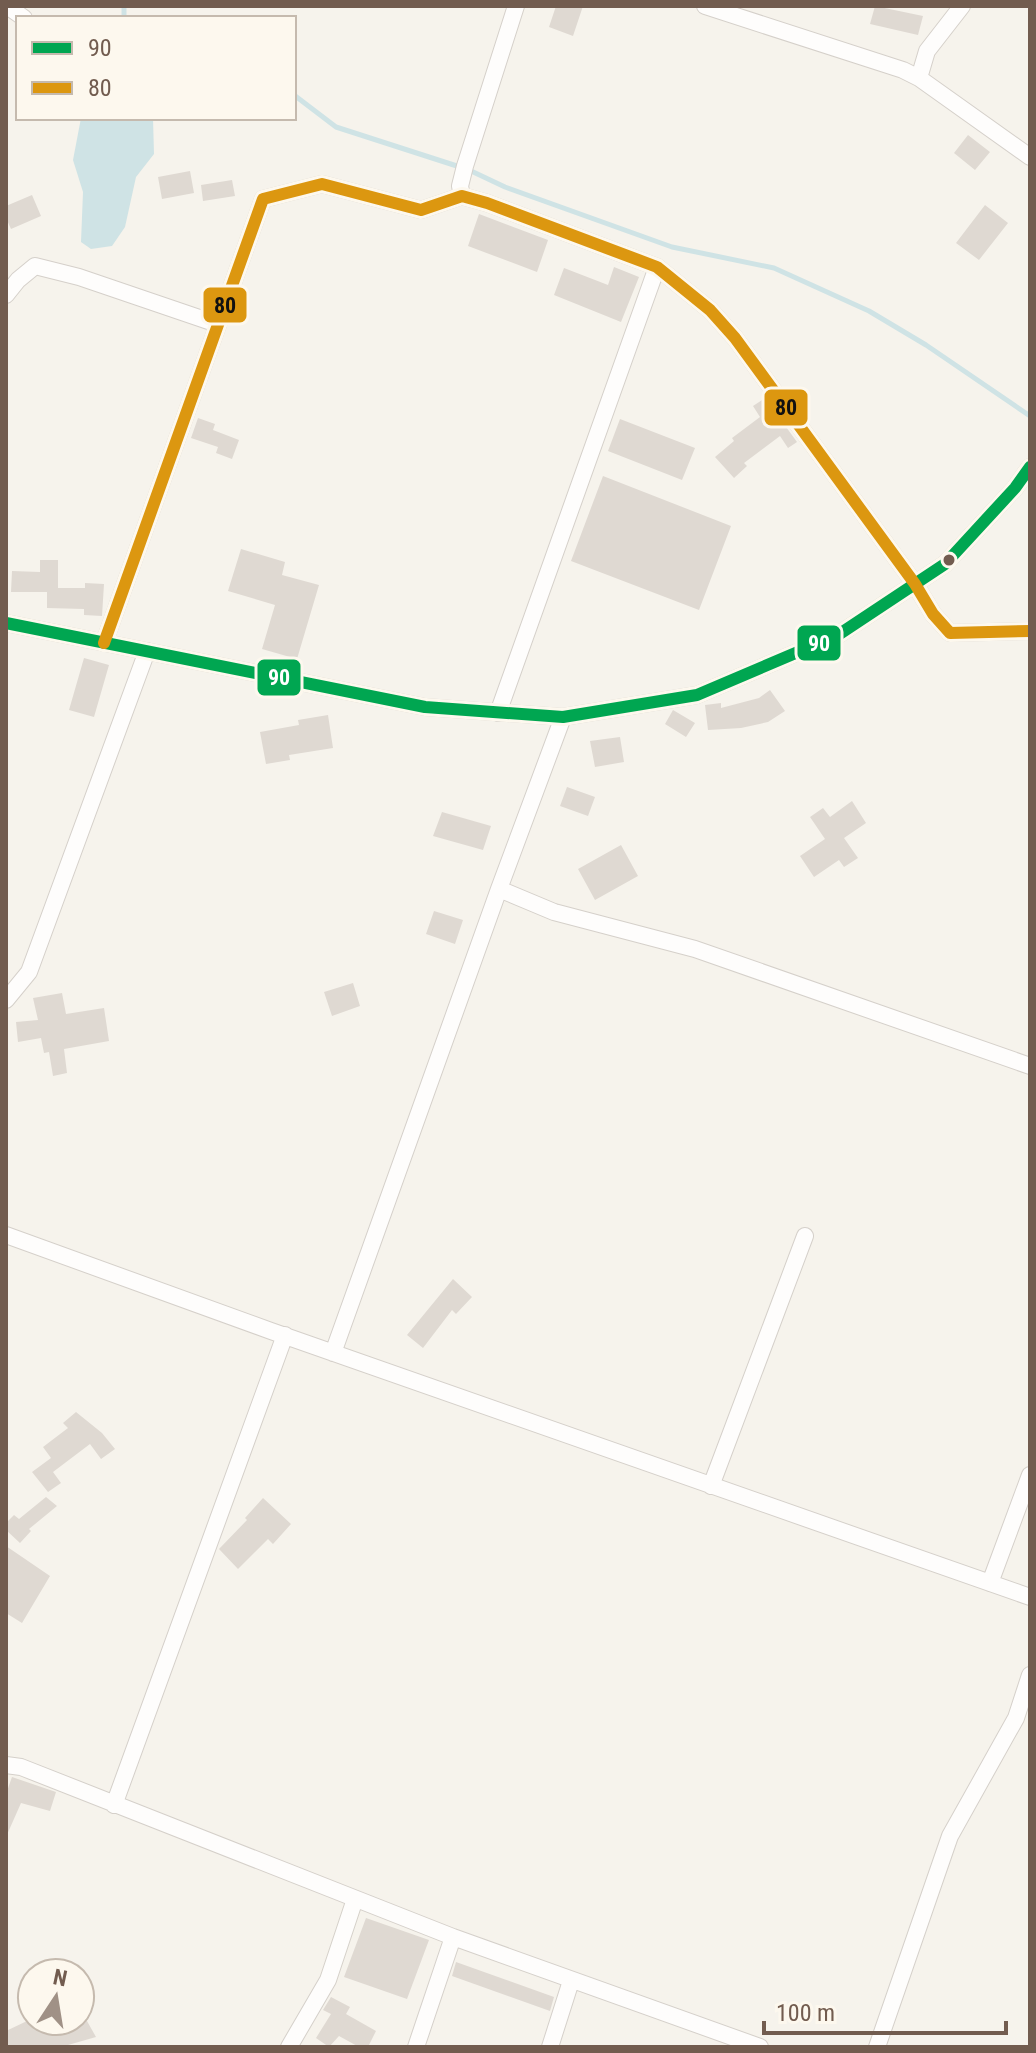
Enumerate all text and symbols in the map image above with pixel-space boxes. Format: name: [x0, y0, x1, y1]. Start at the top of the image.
legend: [16, 16, 296, 120]
text: 90: [88, 34, 112, 62]
text: 80: [88, 74, 112, 102]
line badge: 80: [202, 286, 248, 324]
text: 80: [214, 293, 236, 318]
line badge: 80: [763, 388, 809, 427]
text: 80: [775, 395, 797, 420]
unlabelled marker: [941, 552, 957, 568]
line badge: 90: [796, 624, 842, 662]
text: 90: [808, 631, 830, 656]
line badge: 90: [256, 658, 302, 697]
text: 90: [268, 665, 290, 690]
north arrow: [16, 1957, 96, 2037]
text: N: [51, 1964, 69, 1992]
scale bar: [764, 1985, 1006, 2035]
text: 100 m: [776, 1999, 835, 2027]

